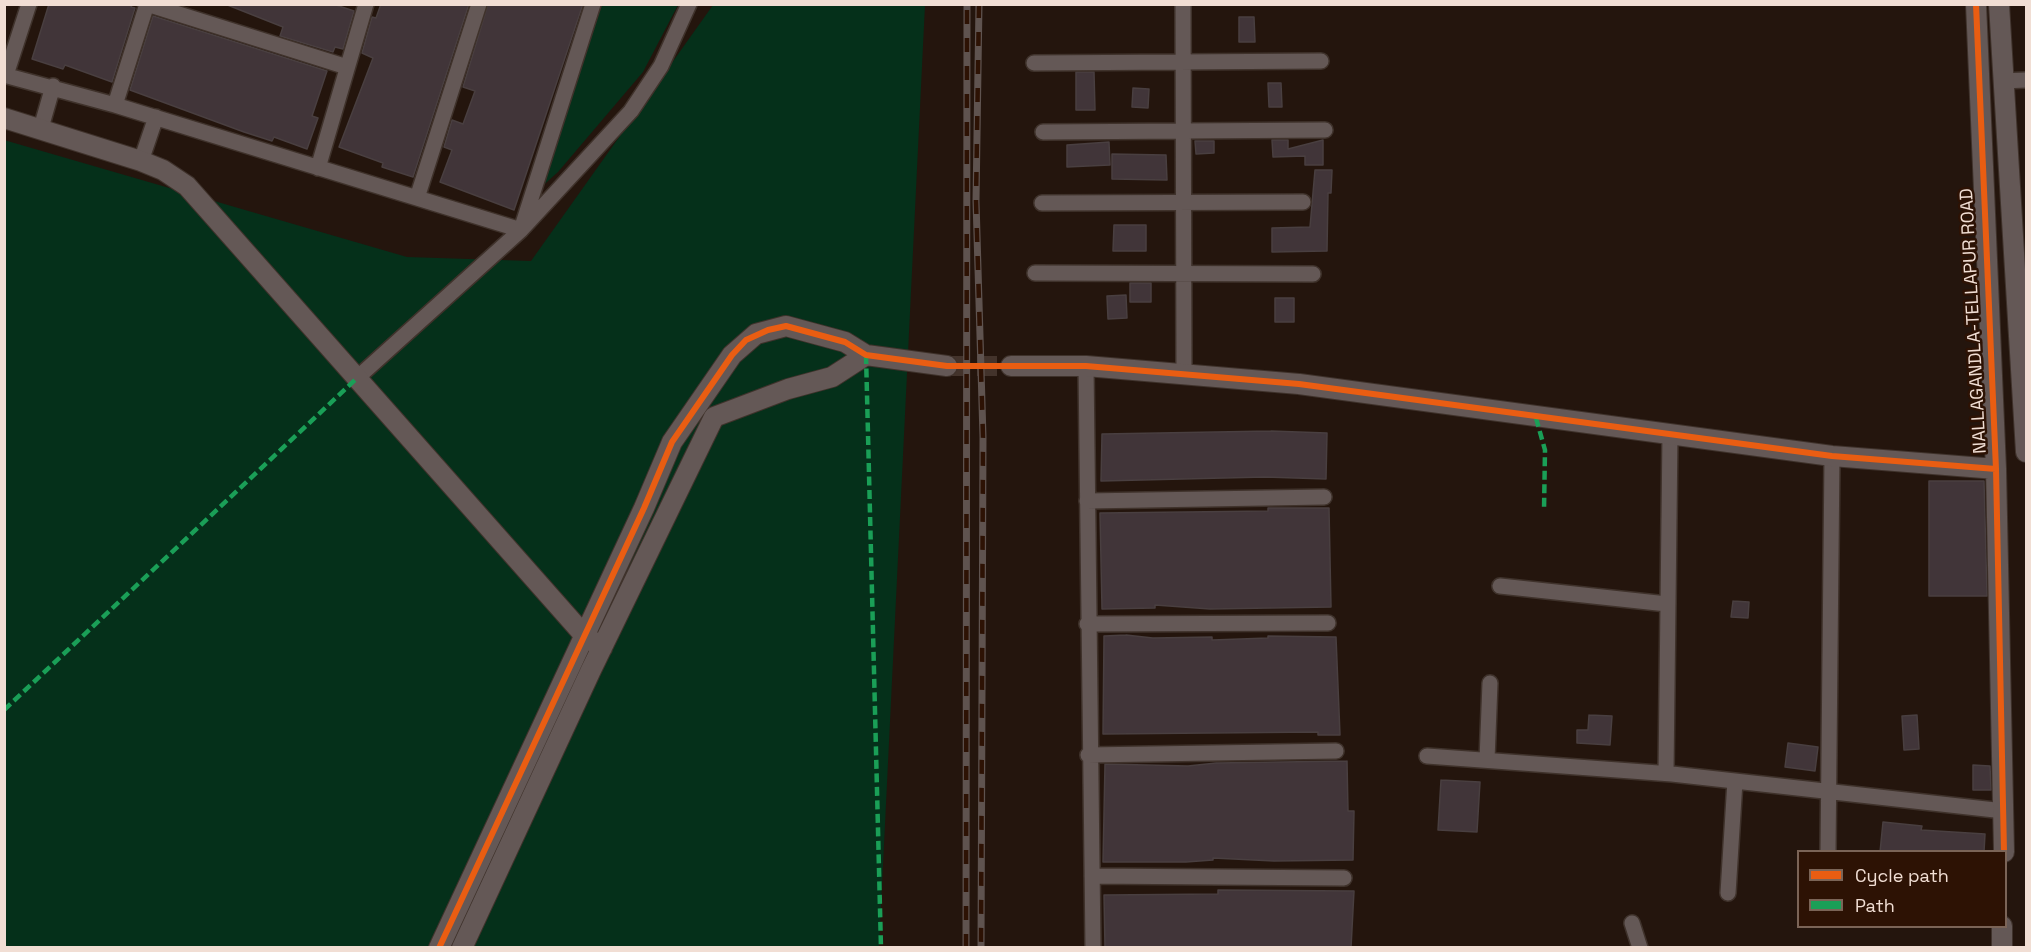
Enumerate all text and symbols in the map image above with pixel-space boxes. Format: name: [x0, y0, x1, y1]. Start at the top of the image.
street label: NALLAGANDLA-TELLAPUR ROAD: [1956, 188, 1992, 454]
legend: [1797, 850, 2007, 928]
text: Cycle path: [1855, 864, 1949, 887]
text: Path: [1855, 894, 1895, 917]

